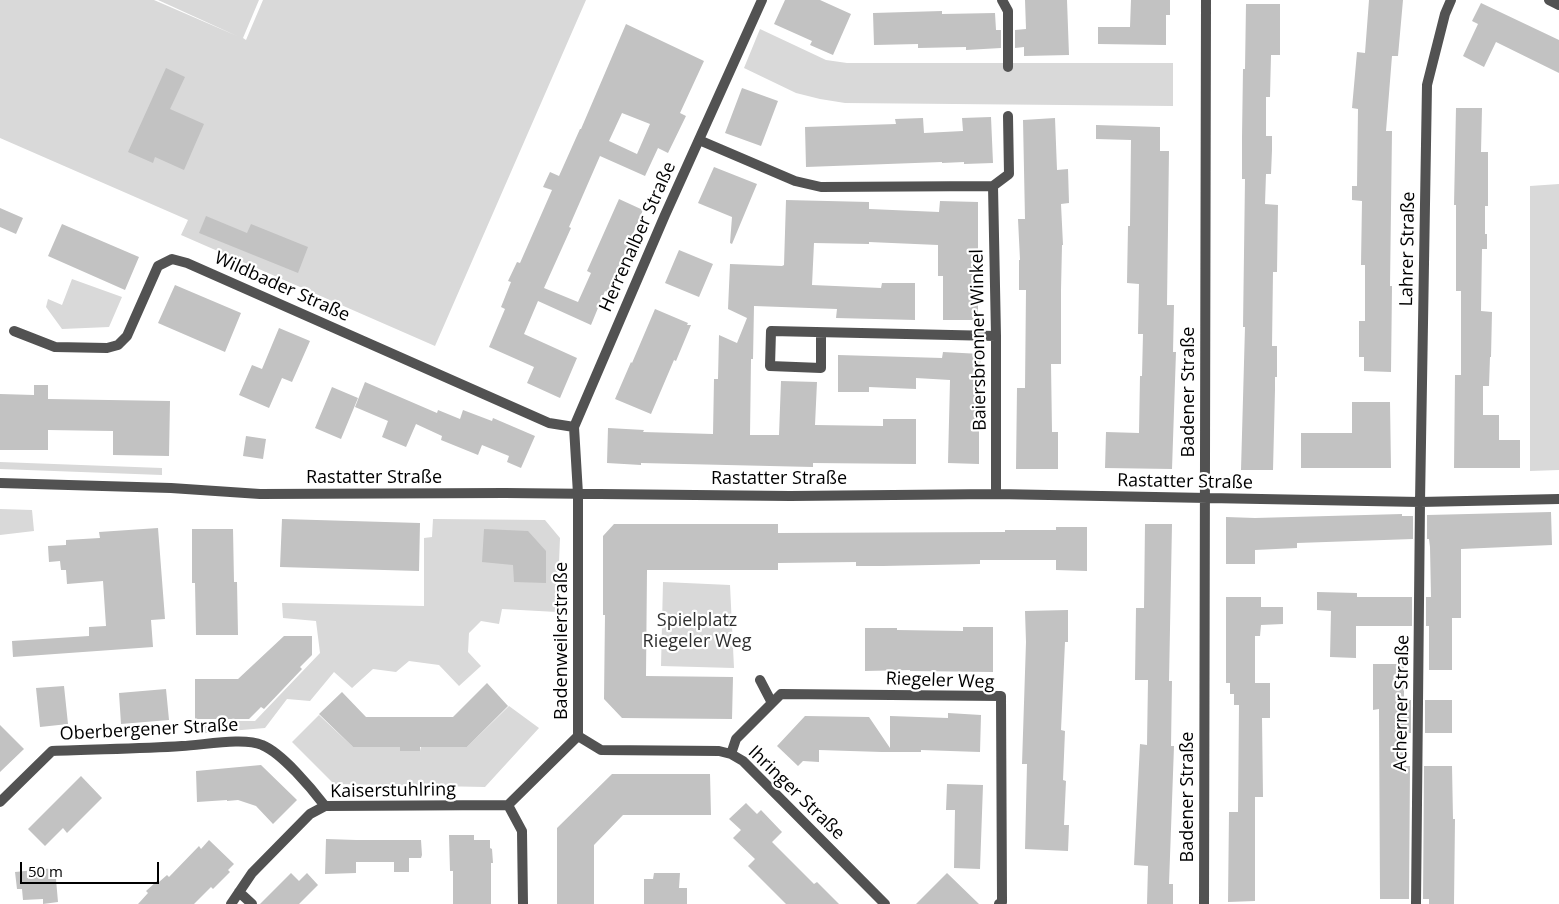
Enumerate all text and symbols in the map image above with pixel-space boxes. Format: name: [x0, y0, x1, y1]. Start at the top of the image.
street label: Herrenalber Straße: [595, 159, 681, 315]
street label: Lahrer Straße: [1396, 191, 1420, 307]
street label: Wildbader Straße: [211, 247, 353, 327]
street label: Baiersbronner Winkel: [967, 249, 991, 431]
street label: Badener Straße: [1178, 327, 1200, 457]
street label: Rastatter Straße: [306, 467, 442, 489]
street label: Rastatter Straße: [711, 468, 847, 490]
street label: Rastatter Straße: [1117, 470, 1253, 494]
street label: Badenweilerstraße: [551, 562, 573, 720]
park label: Spielplatz Riegeler Weg: [643, 610, 751, 652]
street label: Acherner Straße: [1390, 635, 1414, 771]
street label: Riegeler Weg: [885, 668, 995, 694]
street label: Oberbergener Straße: [59, 715, 239, 745]
street label: Badener Straße: [1177, 732, 1199, 862]
street label: Ihringer Straße: [743, 742, 849, 844]
street label: Kaiserstuhlring: [330, 779, 456, 803]
scale bar: [22, 852, 161, 884]
text: 50 m: [28, 861, 63, 881]

